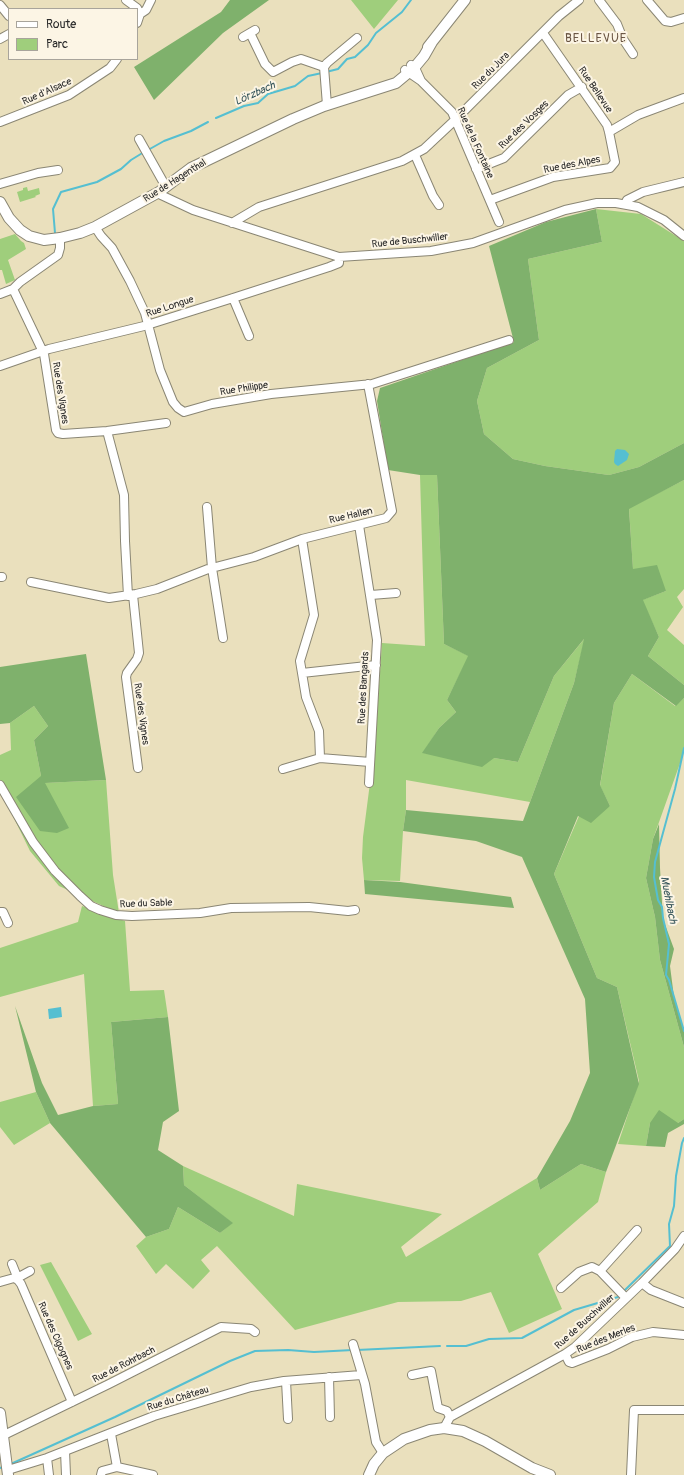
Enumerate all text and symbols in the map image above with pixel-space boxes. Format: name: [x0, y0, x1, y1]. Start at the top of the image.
legend: [8, 8, 138, 60]
text: Route: [46, 17, 76, 32]
district label: BELLEVUE: [565, 32, 627, 46]
text: Parc: [46, 37, 68, 52]
street label: Rue du Jura: [470, 50, 512, 92]
street label: Rue Bellevue: [575, 65, 615, 115]
street label: Rue d'Alsace: [20, 76, 74, 108]
water label: Lörzbach: [233, 79, 277, 109]
street label: Rue des Vosges: [497, 98, 551, 152]
street label: Rue de la Fontaine: [454, 106, 496, 180]
street label: Rue des Alpes: [543, 154, 601, 176]
street label: Rue de Hagenthal: [141, 157, 209, 205]
street label: Rue de Buschwiller: [371, 231, 449, 251]
street label: Rue Longue: [145, 294, 195, 320]
street label: Rue des Vignes: [49, 361, 71, 425]
street label: Rue Philippe: [219, 379, 269, 399]
street label: Rue Hallen: [328, 505, 374, 527]
street label: Rue des Bangards: [356, 651, 372, 725]
street label: Rue des Vignes: [131, 682, 151, 746]
water label: Muehlbach: [657, 875, 679, 925]
street label: Rue du Sable: [119, 897, 173, 911]
street label: Rue de Buschwiller: [552, 1292, 618, 1352]
street label: Rue des Cigognes: [35, 1300, 75, 1372]
street label: Rue des Merles: [575, 1322, 637, 1356]
street label: Rue de Rohrbach: [91, 1344, 157, 1386]
street label: Rue du Château: [146, 1384, 210, 1414]

